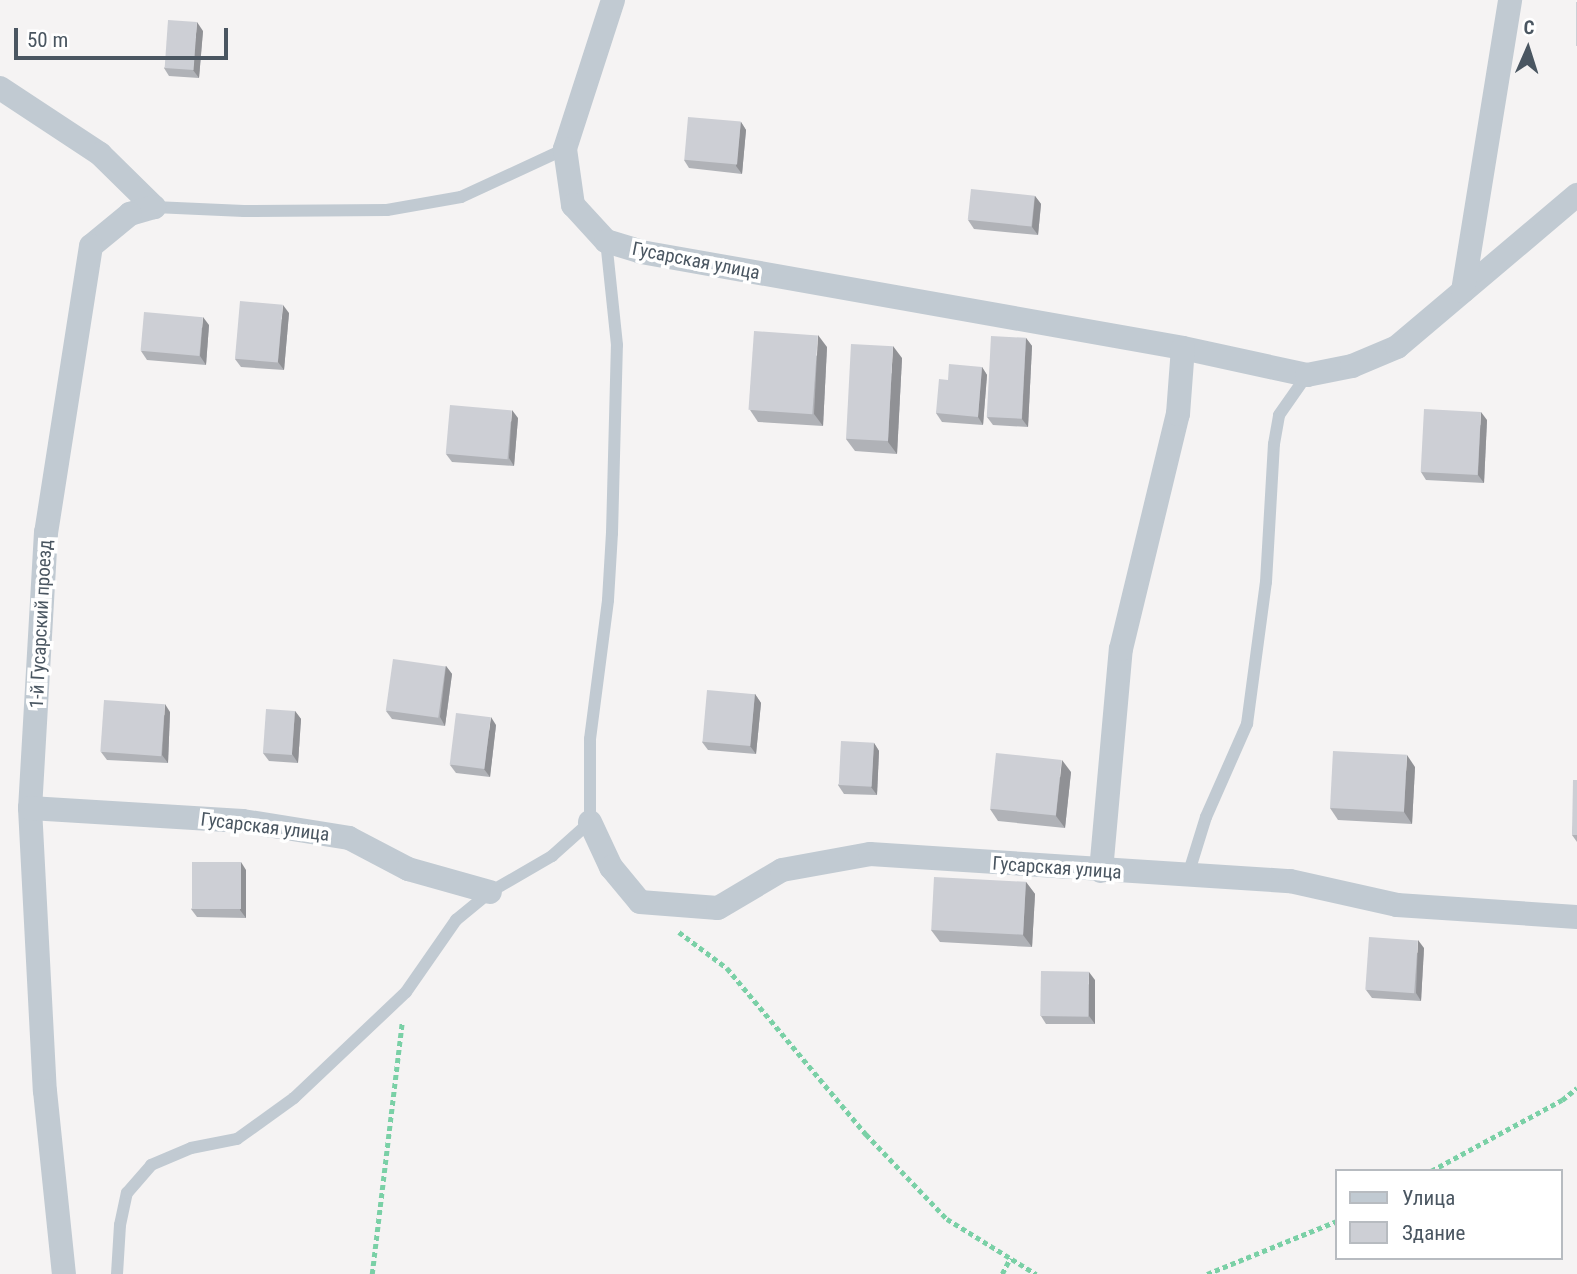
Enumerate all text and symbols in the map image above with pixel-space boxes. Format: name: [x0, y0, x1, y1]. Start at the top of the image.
scale bar: [18, 14, 231, 58]
north arrow: [1493, 14, 1563, 84]
text: С: [1523, 16, 1535, 39]
text: 50 m: [27, 28, 68, 52]
street label: Гусарская улица: [630, 237, 762, 285]
street label: 1-й Гусарский проезд: [25, 539, 57, 709]
street label: Гусарская улица: [199, 808, 331, 846]
street label: Гусарская улица: [992, 852, 1122, 884]
legend: [1336, 1169, 1563, 1260]
text: Улица: [1402, 1186, 1455, 1210]
text: Здание: [1402, 1221, 1465, 1245]

